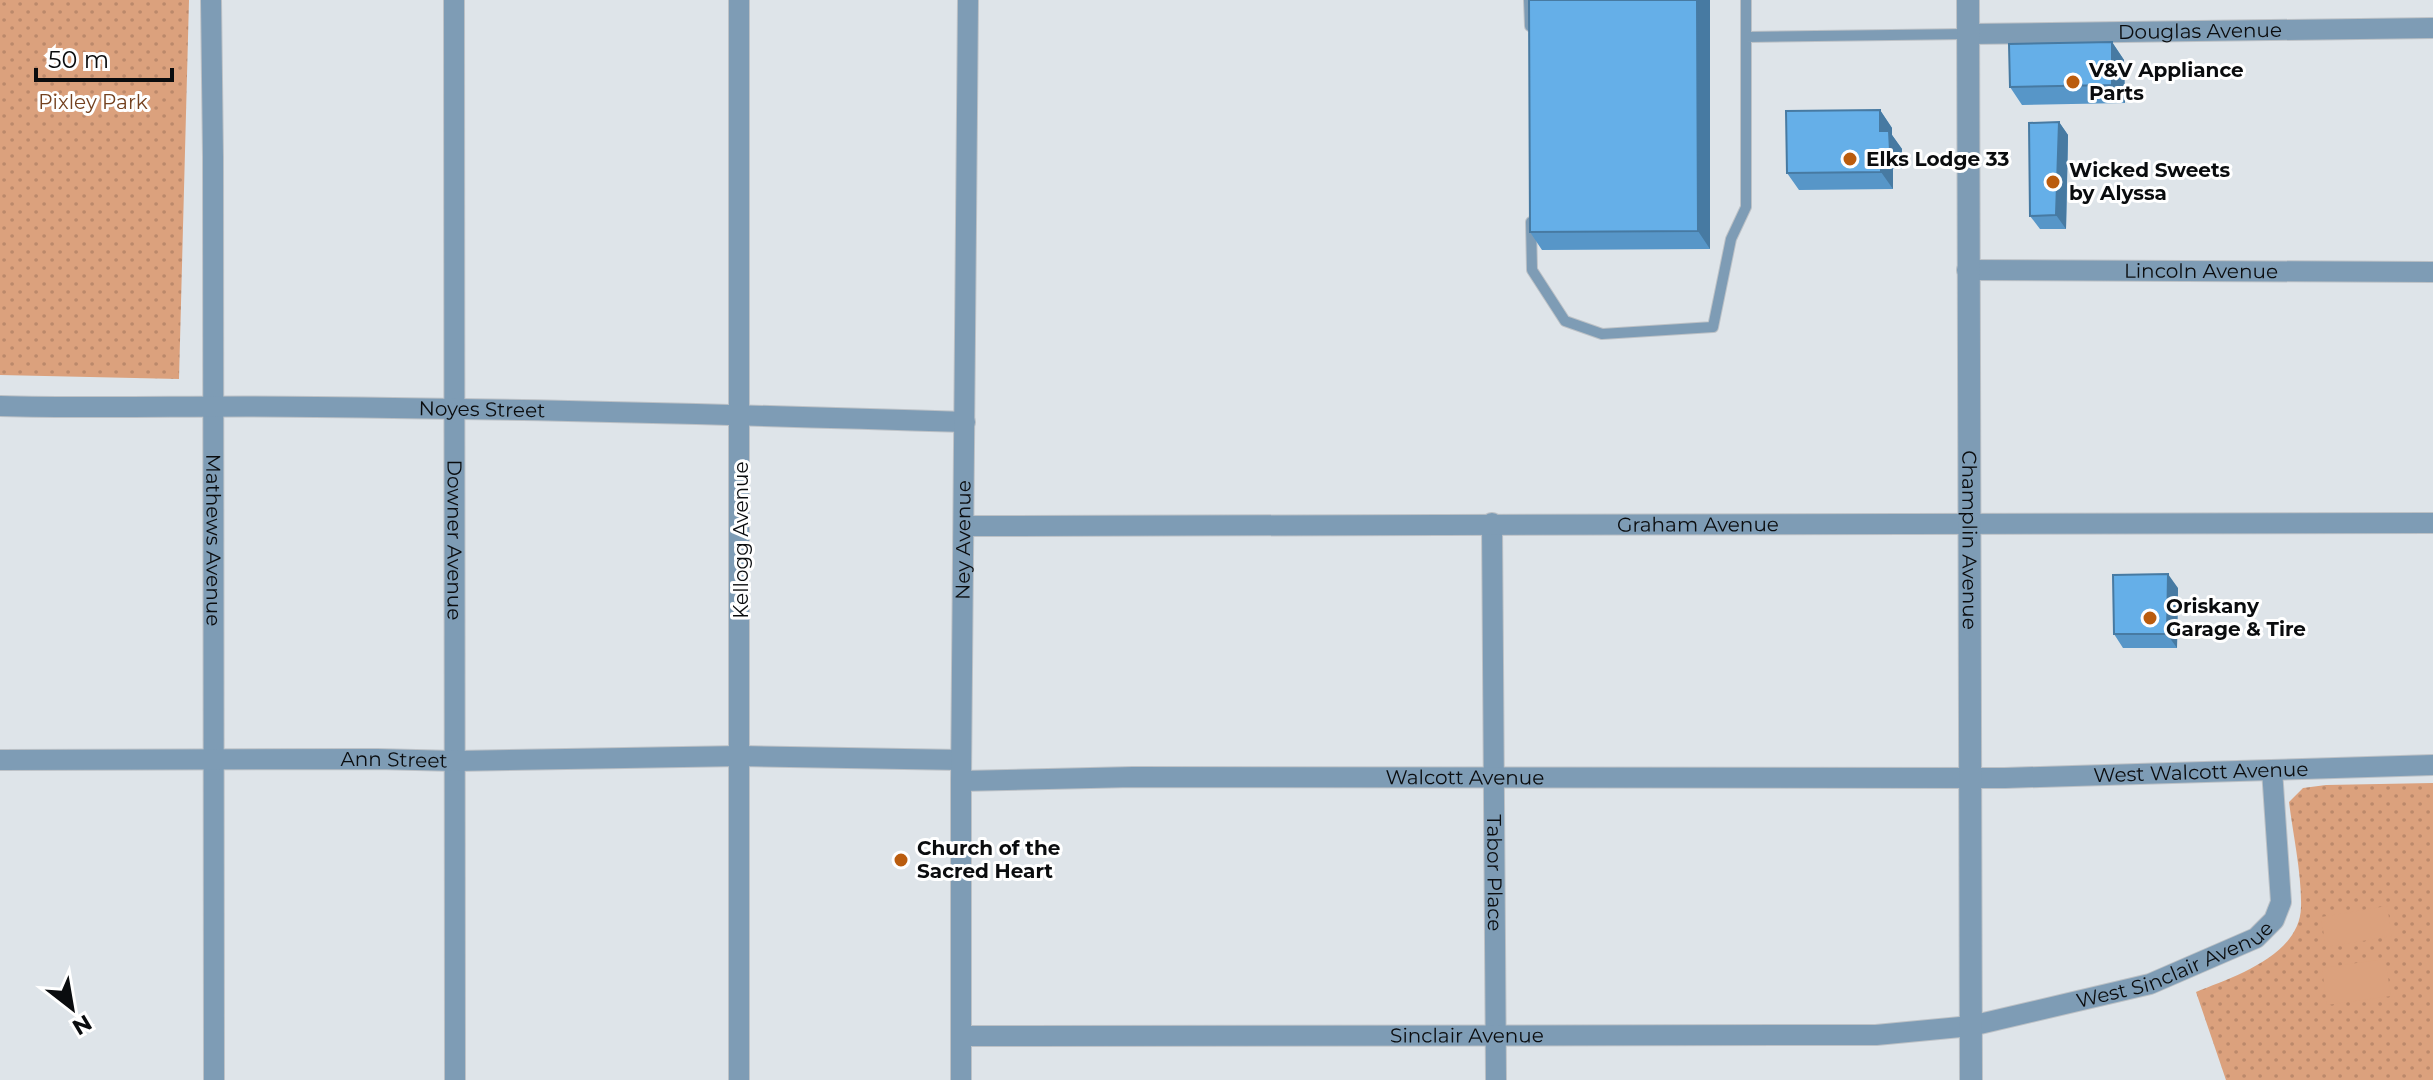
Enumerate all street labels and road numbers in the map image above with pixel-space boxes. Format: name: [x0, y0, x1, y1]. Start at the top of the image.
street label: Douglas Avenue: [2118, 18, 2282, 44]
street label: Lincoln Avenue: [2124, 259, 2278, 283]
street label: Noyes Street: [418, 396, 546, 422]
street label: Champlin Avenue: [1957, 450, 1982, 630]
street label: Mathews Avenue: [201, 454, 226, 626]
street label: Downer Avenue: [442, 460, 467, 620]
street label: Kellogg Avenue: [729, 461, 753, 619]
street label: Ney Avenue: [951, 480, 976, 600]
street label: Graham Avenue: [1617, 512, 1779, 537]
street label: Ann Street: [340, 747, 448, 773]
street label: West Walcott Avenue: [2093, 757, 2309, 787]
street label: Walcott Avenue: [1386, 765, 1544, 789]
street label: Tabor Place: [1482, 814, 1507, 932]
street label: West Sinclair Avenue: [2074, 916, 2278, 1013]
street label: Sinclair Avenue: [1390, 1023, 1544, 1048]

